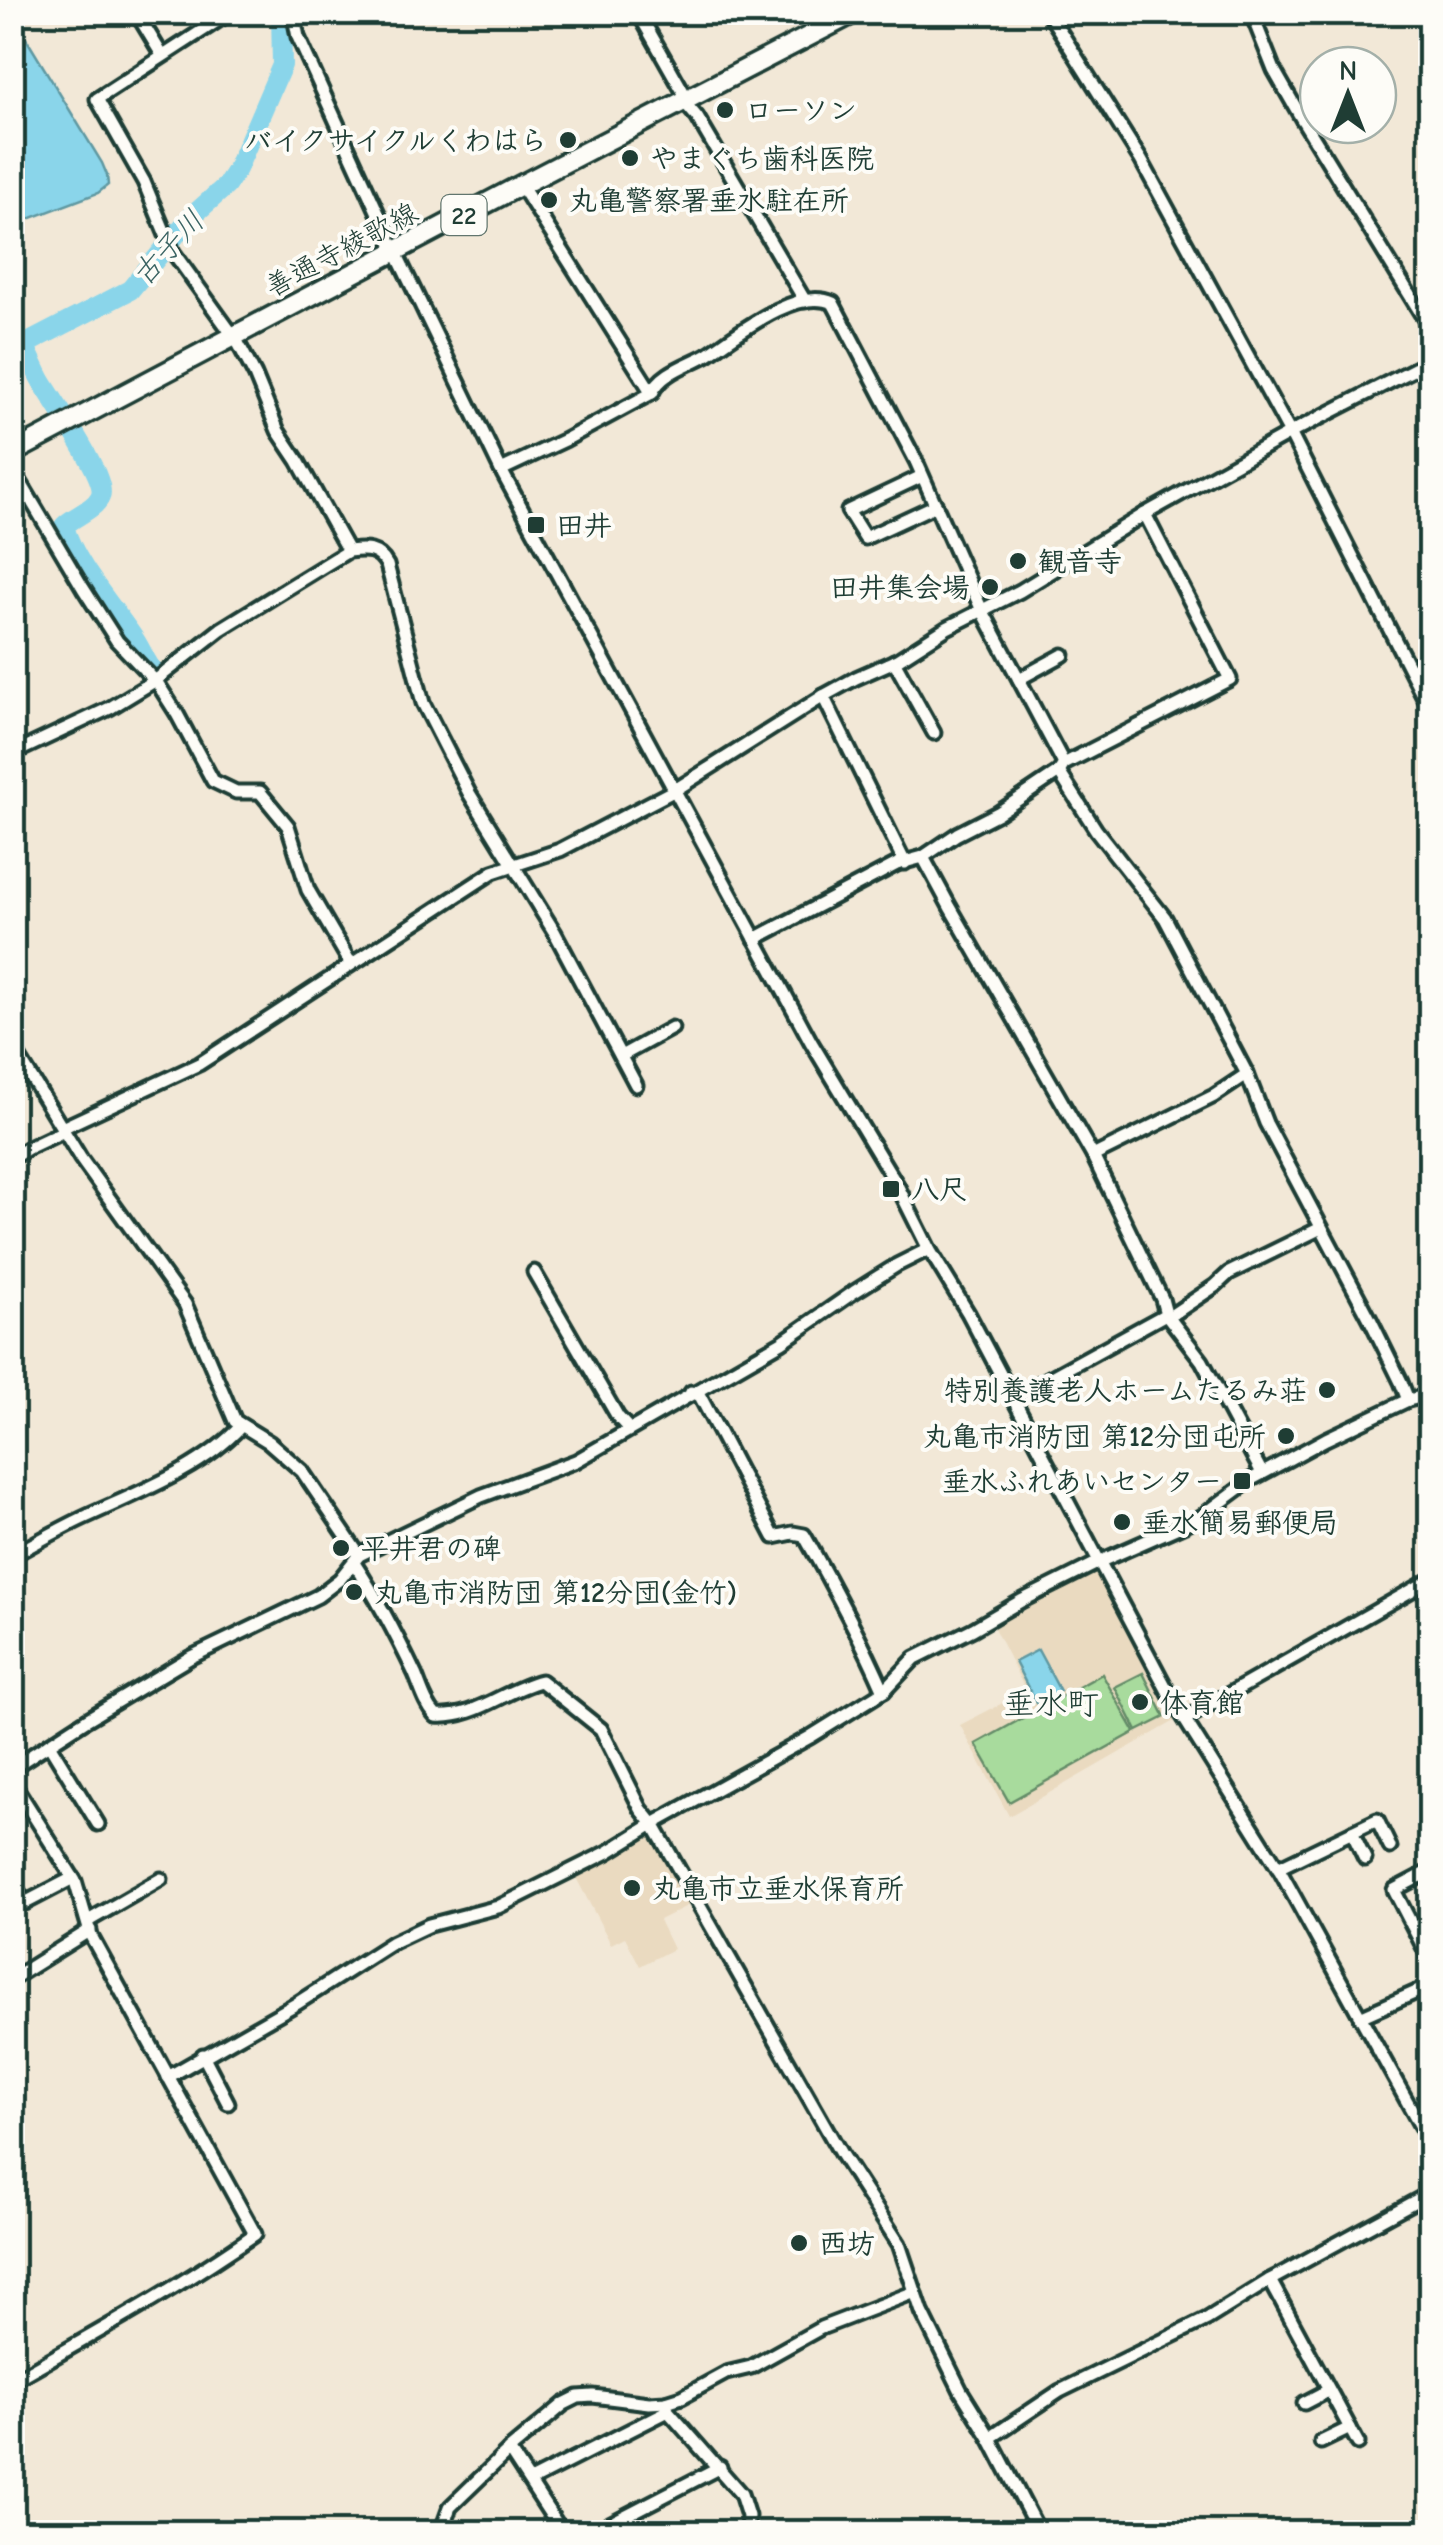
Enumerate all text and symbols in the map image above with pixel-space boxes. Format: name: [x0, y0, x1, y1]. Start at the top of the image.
north arrow: [1298, 45, 1398, 145]
text: N: [1339, 55, 1357, 87]
place label: ローソン: [745, 95, 857, 127]
marker: ローソン: [714, 99, 736, 121]
place label: バイクサイクルくわはら: [244, 125, 548, 157]
marker: バイクサイクルくわはら: [557, 129, 579, 151]
place label: やまぐち歯科医院: [650, 143, 874, 175]
marker: やまぐち歯科医院: [619, 147, 641, 169]
place label: 丸亀警察署垂水駐在所: [569, 185, 849, 217]
marker: 丸亀警察署垂水駐在所: [538, 189, 560, 211]
road number: 22: [442, 195, 486, 235]
street label: 善通寺綾歌線: [260, 196, 423, 303]
water label: 古子川: [125, 203, 212, 293]
place label: 田井: [556, 510, 612, 542]
marker: 田井: [525, 514, 547, 536]
place label: 観音寺: [1038, 546, 1122, 578]
marker: 観音寺: [1007, 550, 1029, 572]
place label: 田井集会場: [830, 572, 970, 604]
marker: 田井集会場: [979, 576, 1001, 598]
place label: 八尺: [911, 1174, 967, 1206]
marker: 八尺: [880, 1178, 902, 1200]
place label: 特別養護老人ホームたるみ荘: [944, 1375, 1307, 1407]
marker: 特別養護老人ホームたるみ荘: [1316, 1379, 1338, 1401]
place label: 丸亀市消防団 第12分団屯所: [923, 1421, 1266, 1453]
marker: 丸亀市消防団 第12分団屯所: [1275, 1425, 1297, 1447]
place label: 垂水ふれあいセンター: [942, 1466, 1222, 1498]
marker: 垂水ふれあいセンター: [1231, 1470, 1253, 1492]
place label: 垂水簡易郵便局: [1142, 1507, 1338, 1539]
marker: 垂水簡易郵便局: [1111, 1511, 1133, 1533]
place label: 平井君の碑: [361, 1533, 501, 1565]
marker: 平井君の碑: [330, 1537, 352, 1559]
place label: 丸亀市消防団 第12分団(金竹): [374, 1577, 737, 1609]
marker: 丸亀市消防団 第12分団(金竹): [343, 1581, 365, 1603]
district label: 垂水町: [1003, 1685, 1099, 1722]
place label: 体育館: [1160, 1687, 1244, 1719]
marker: 体育館: [1129, 1691, 1151, 1713]
place label: 丸亀市立垂水保育所: [652, 1873, 904, 1905]
marker: 丸亀市立垂水保育所: [621, 1877, 643, 1899]
place label: 西坊: [819, 2228, 875, 2260]
marker: 西坊: [788, 2232, 810, 2254]

